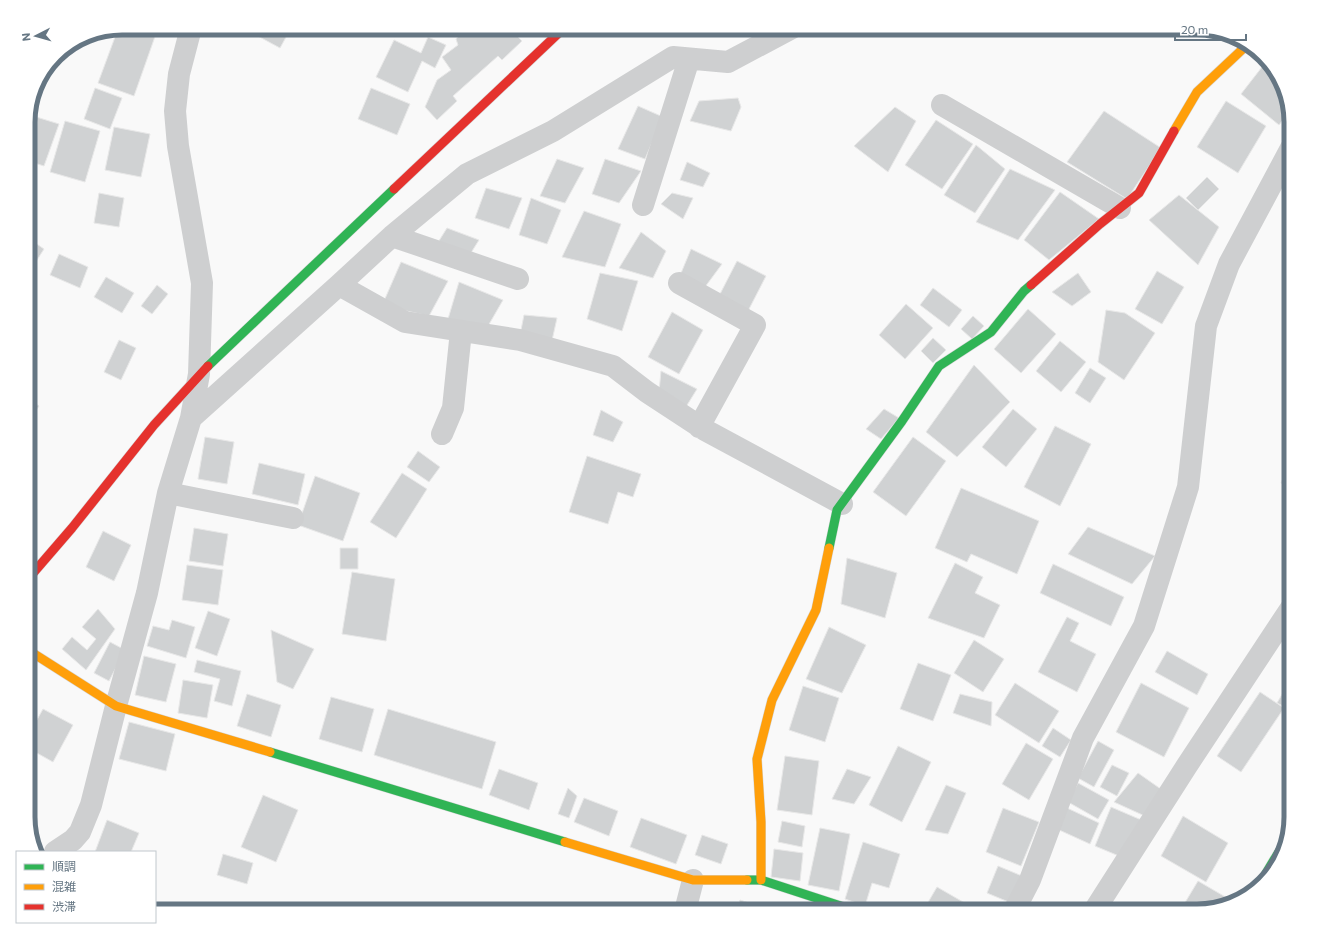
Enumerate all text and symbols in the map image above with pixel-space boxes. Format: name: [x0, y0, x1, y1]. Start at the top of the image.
north arrow: [16, 16, 56, 56]
scale bar: [1175, 16, 1246, 42]
text: 20 m: [1181, 22, 1208, 36]
text: N: [19, 32, 32, 42]
legend: [16, 851, 156, 923]
text: 順調: [52, 859, 76, 873]
text: 混雑: [52, 879, 76, 893]
text: 渋滞: [52, 899, 76, 913]

